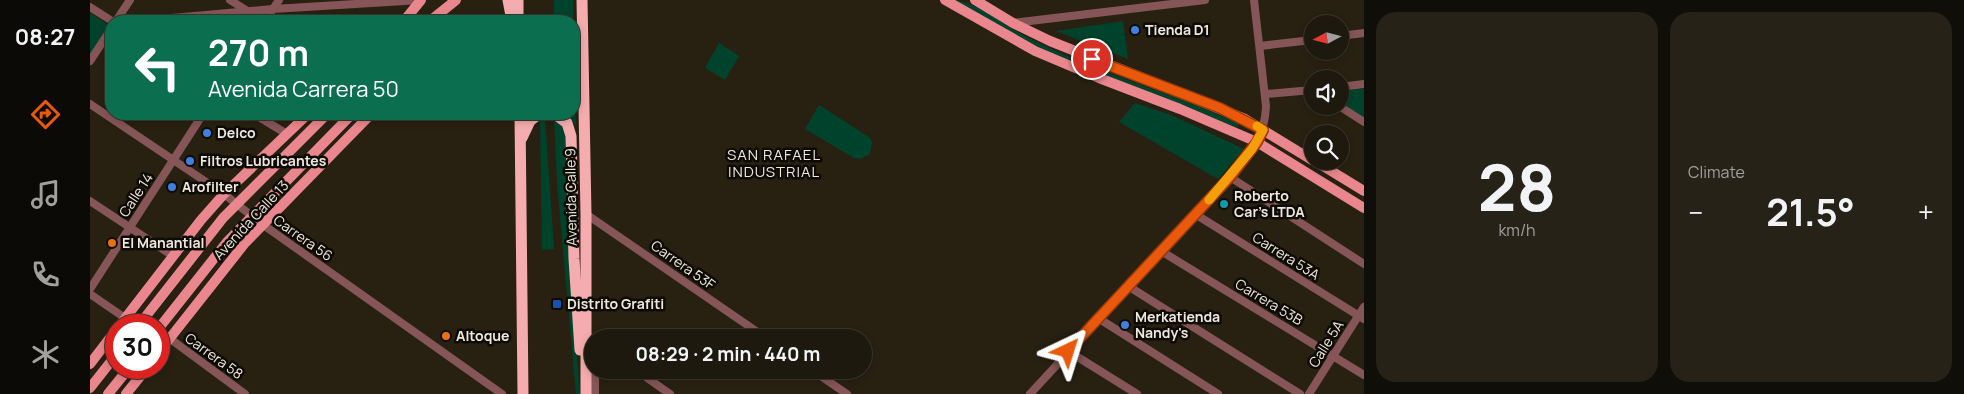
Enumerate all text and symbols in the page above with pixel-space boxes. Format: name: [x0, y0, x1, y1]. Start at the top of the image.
north arrow: [1304, 15, 1349, 60]
map controls: [1304, 15, 1349, 170]
place label: Tienda D1: [1145, 20, 1210, 39]
text: 08:27: [15, 22, 75, 52]
marker: Tienda D1: [1129, 24, 1141, 36]
text: 270 m: [208, 29, 309, 77]
icon: left: [125, 35, 190, 100]
pin: [1071, 38, 1113, 80]
icon: arrive: [1078, 45, 1106, 73]
button: sound: [1304, 70, 1349, 115]
text: Avenida Carrera 50: [208, 74, 399, 104]
icon: directions: [28, 97, 63, 132]
place label: Delco: [217, 123, 256, 142]
button: search: [1304, 125, 1349, 170]
marker: Delco: [201, 127, 213, 139]
text: 28: [1478, 142, 1556, 231]
district label: SAN RAFAEL INDUSTRIAL: [727, 144, 821, 182]
street label: Avenida Calle 9: [560, 148, 581, 246]
place label: Filtros Lubricantes: [200, 151, 327, 170]
marker: Filtros Lubricantes: [184, 155, 196, 167]
text: Climate: [1688, 161, 1745, 183]
street label: Calle 14: [114, 169, 157, 220]
street label: Avenida Calle 13: [209, 176, 292, 263]
icon: music: [28, 177, 63, 212]
place label: Arofilter: [182, 177, 239, 196]
marker: Arofilter: [166, 181, 178, 193]
text: 21.5°: [1766, 185, 1855, 237]
place label: Roberto Car's LTDA: [1234, 186, 1305, 221]
text: −: [1688, 193, 1703, 231]
text: +: [1918, 193, 1934, 231]
marker: Roberto Car's LTDA: [1218, 198, 1230, 210]
street label: Carrera 56: [270, 210, 337, 265]
text: km/h: [1498, 219, 1536, 241]
street label: Carrera 53A: [1249, 227, 1324, 284]
place label: El Manantial: [122, 233, 205, 252]
street label: Carrera 53F: [647, 236, 719, 294]
marker: El Manantial: [106, 237, 118, 249]
icon: phone: [28, 257, 63, 292]
street label: Carrera 53B: [1232, 274, 1307, 329]
place label: Distrito Grafiti: [567, 294, 664, 313]
marker: Distrito Grafiti: [551, 298, 563, 310]
place label: Merkatienda Nandy's: [1135, 307, 1220, 342]
speed limit sign: 30: [105, 314, 170, 379]
street label: Calle 5A: [1304, 316, 1348, 371]
marker: Merkatienda Nandy's: [1119, 319, 1131, 331]
position arrow: [1041, 324, 1093, 376]
place label: Altoque: [456, 326, 509, 345]
street label: Carrera 58: [181, 328, 247, 383]
marker: Altoque: [440, 330, 452, 342]
icon: climate: [28, 337, 63, 372]
text: 08:29 · 2 min · 440 m: [636, 341, 820, 367]

